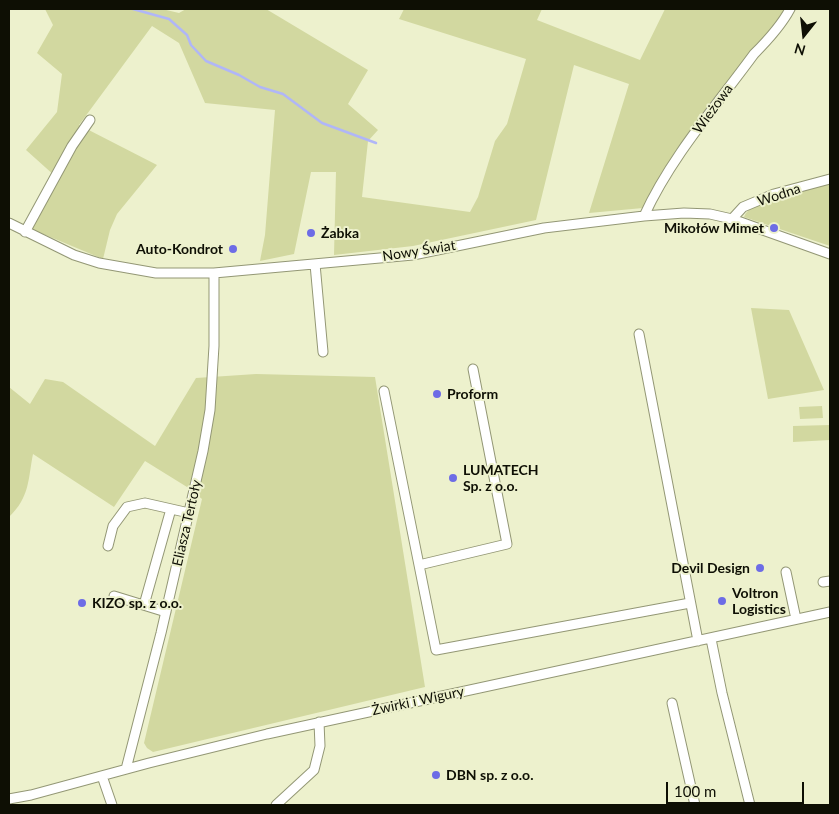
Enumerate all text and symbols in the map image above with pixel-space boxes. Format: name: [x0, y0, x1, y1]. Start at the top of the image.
north arrow: [779, 10, 829, 60]
text: N: [792, 40, 807, 60]
street label: Wieżowa: [689, 81, 737, 137]
street label: Wodna: [755, 180, 803, 210]
place label: Mikołów Mimet: [664, 220, 764, 236]
marker: Mikołów Mimet: [768, 222, 780, 234]
place label: Żabka: [321, 225, 359, 241]
marker: Żabka: [305, 227, 317, 239]
street label: Nowy Świat: [381, 237, 457, 265]
place label: Auto-Kondrot: [136, 241, 223, 257]
marker: Auto-Kondrot: [227, 243, 239, 255]
place label: Proform: [447, 386, 498, 402]
marker: Proform: [431, 388, 443, 400]
place label: LUMATECH Sp. z o.o.: [463, 462, 539, 494]
marker: LUMATECH Sp. z o.o.: [447, 472, 459, 484]
street label: Eliasza Tertoły: [169, 478, 205, 568]
place label: Devil Design: [671, 560, 750, 576]
marker: Devil Design: [754, 562, 766, 574]
place label: Voltron Logistics: [732, 585, 786, 618]
place label: KIZO sp. z o.o.: [92, 595, 182, 611]
marker: Voltron Logistics: [716, 595, 728, 607]
marker: KIZO sp. z o.o.: [76, 597, 88, 609]
street label: Żwirki i Wigury: [370, 683, 466, 719]
place label: DBN sp. z o.o.: [446, 767, 533, 783]
marker: DBN sp. z o.o.: [430, 769, 442, 781]
scale bar: [669, 772, 806, 804]
text: 100 m: [674, 782, 716, 800]

